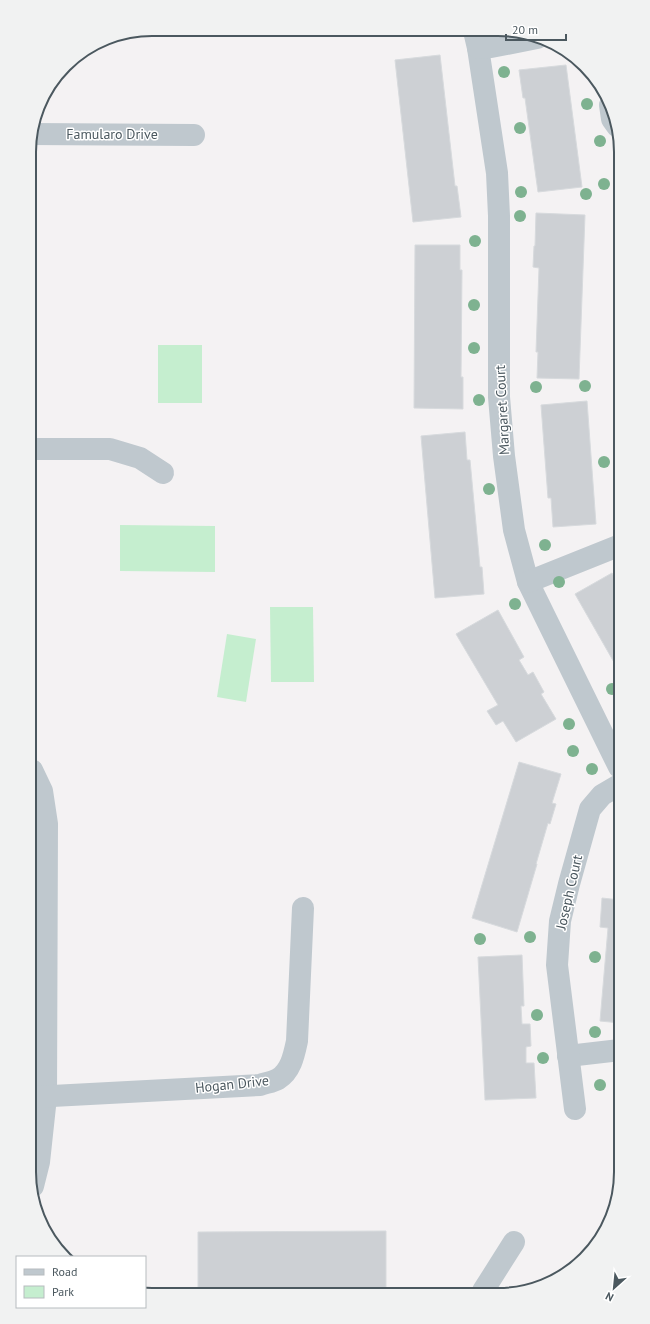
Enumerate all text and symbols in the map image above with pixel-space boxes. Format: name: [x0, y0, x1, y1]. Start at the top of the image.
scale bar: [506, 16, 566, 42]
text: 20 m: [512, 22, 538, 37]
street label: Famularo Drive: [66, 125, 158, 143]
street label: Margaret Court: [491, 364, 513, 455]
street label: Joseph Court: [551, 853, 586, 932]
street label: Hogan Drive: [194, 1071, 270, 1097]
legend: [16, 1256, 146, 1308]
text: Road: [52, 1264, 77, 1279]
north arrow: [594, 1268, 634, 1308]
text: Park: [52, 1284, 74, 1299]
text: N: [603, 1289, 616, 1305]

